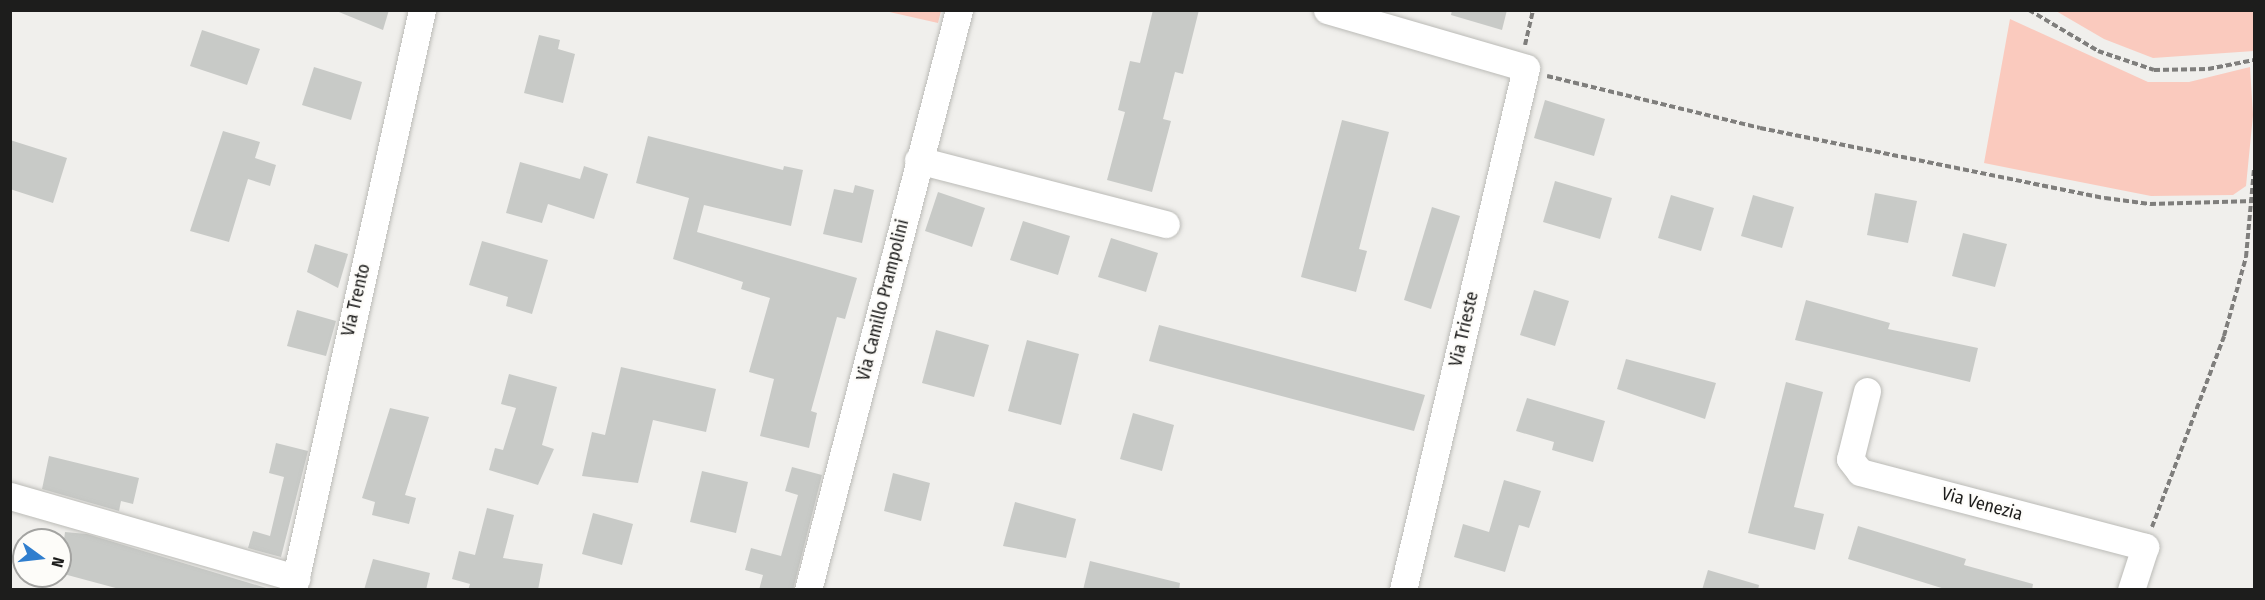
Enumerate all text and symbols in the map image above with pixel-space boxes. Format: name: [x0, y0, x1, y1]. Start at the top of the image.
street label: Via Camillo Prampolini: [852, 217, 914, 383]
street label: Via Trento: [337, 262, 375, 338]
street label: Via Trieste: [1445, 289, 1483, 369]
street label: Via Venezia: [1939, 483, 2025, 525]
north arrow: [12, 528, 72, 588]
text: N: [48, 555, 68, 569]

